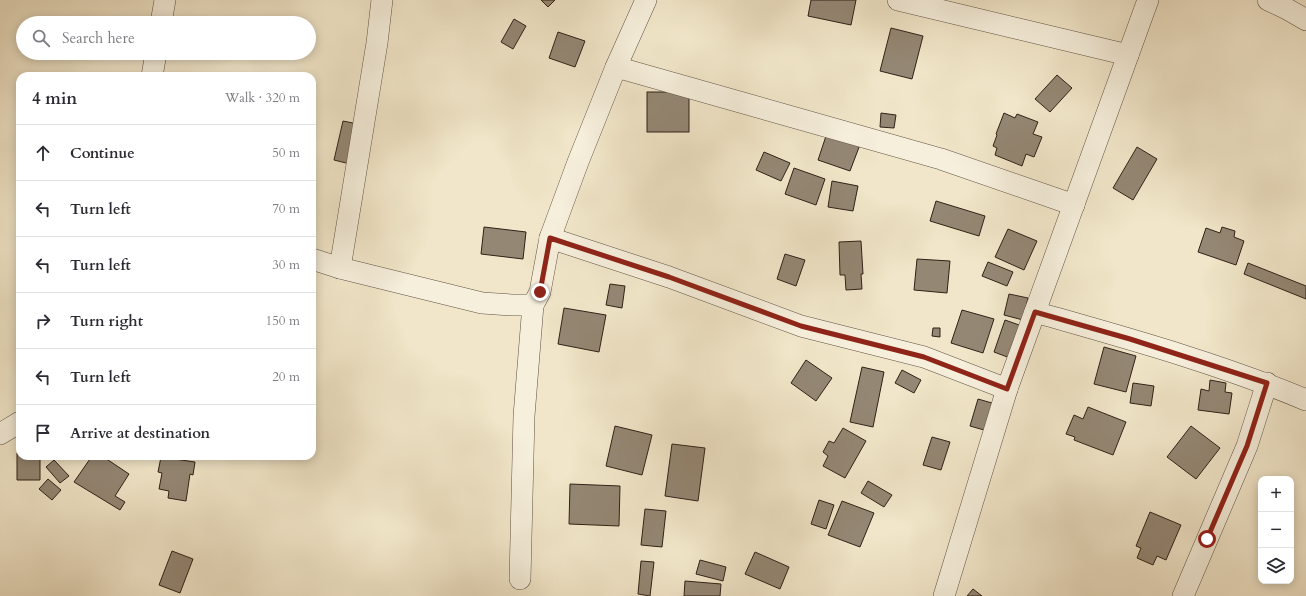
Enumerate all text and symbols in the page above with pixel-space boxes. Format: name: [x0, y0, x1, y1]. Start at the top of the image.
search box: [16, 16, 316, 60]
icon: search: [30, 27, 52, 49]
text: Search here: [62, 28, 135, 48]
text: 4 min: [32, 87, 77, 110]
text: Walk · 320 m: [225, 89, 300, 107]
icon: ahead: [32, 142, 54, 164]
text: Continue: [70, 143, 135, 163]
text: 50 m: [272, 144, 300, 162]
icon: left: [32, 198, 54, 220]
text: Turn left: [70, 199, 131, 219]
text: 70 m: [272, 200, 300, 218]
icon: left: [32, 254, 54, 276]
text: Turn left: [70, 255, 131, 275]
text: 30 m: [272, 256, 300, 274]
route end: [531, 283, 549, 301]
icon: right: [32, 310, 54, 332]
text: Turn right: [70, 311, 143, 331]
text: 150 m: [266, 312, 300, 330]
icon: left: [32, 366, 54, 388]
text: Turn left: [70, 367, 131, 387]
text: 20 m: [272, 368, 300, 386]
icon: arrive: [32, 422, 54, 444]
text: Arrive at destination: [70, 423, 210, 443]
map controls: [1258, 476, 1294, 584]
button: +: [1258, 476, 1294, 512]
button: −: [1258, 512, 1294, 548]
route start: [1198, 530, 1216, 548]
button: layers: [1258, 548, 1294, 584]

